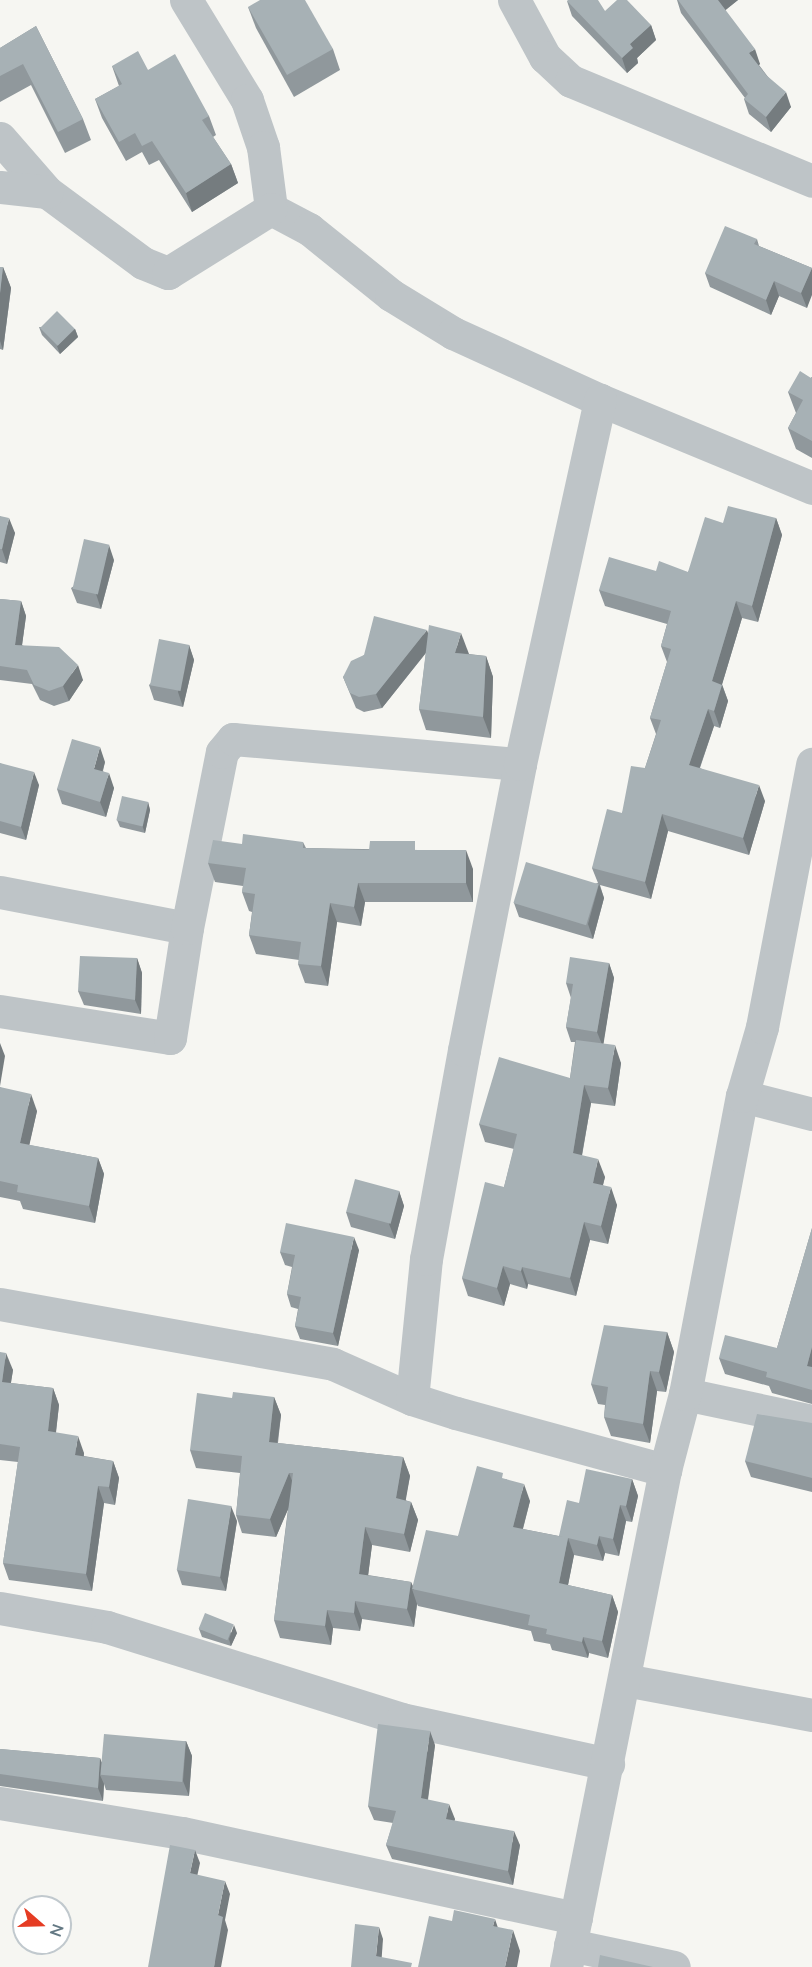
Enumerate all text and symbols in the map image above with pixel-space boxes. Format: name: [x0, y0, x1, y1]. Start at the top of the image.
north arrow: [12, 1895, 72, 1955]
text: N: [46, 1921, 69, 1940]

